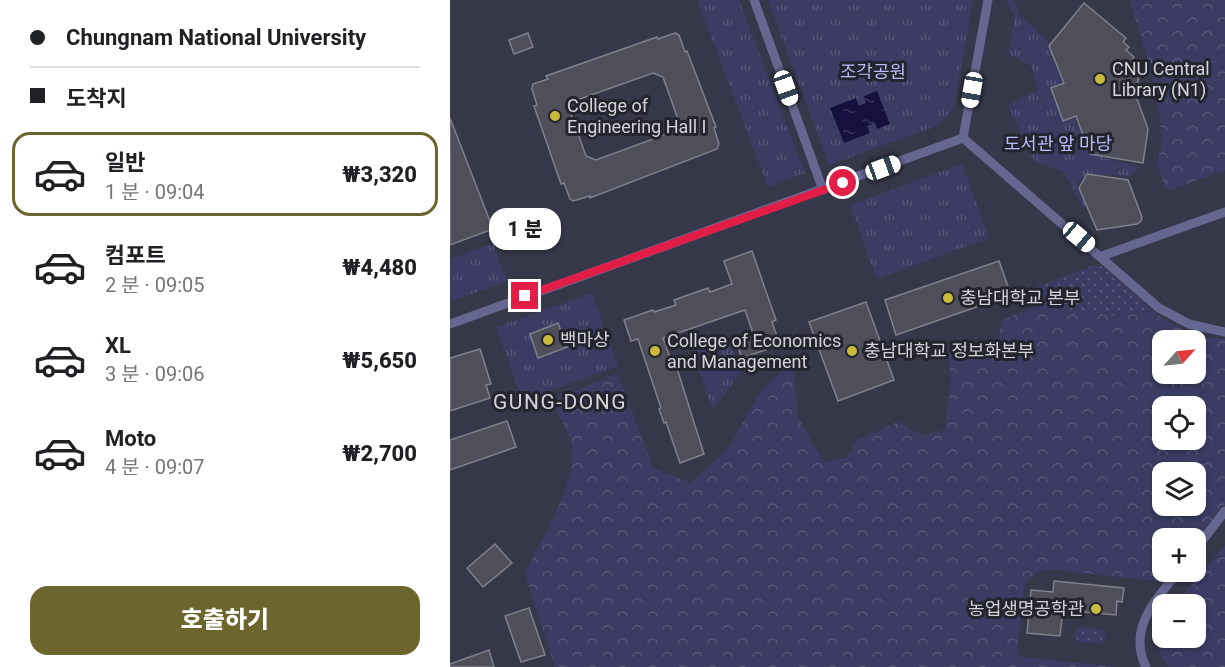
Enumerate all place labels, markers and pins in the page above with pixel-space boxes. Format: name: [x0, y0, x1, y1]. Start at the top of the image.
place label: CNU Central Library (N1): [1112, 58, 1210, 101]
marker: CNU Central Library (N1): [1093, 72, 1107, 86]
place label: College of Engineering Hall I: [567, 95, 706, 137]
marker: College of Engineering Hall I: [548, 109, 562, 123]
place label: 충남대학교 본부: [960, 287, 1080, 308]
marker: 충남대학교 본부: [941, 291, 955, 305]
place label: 백마상: [560, 329, 610, 350]
place label: College of Economics and Management: [667, 330, 841, 372]
marker: 백마상: [541, 333, 555, 347]
place label: 충남대학교 정보화본부: [864, 340, 1034, 361]
marker: College of Economics and Management: [648, 344, 662, 358]
marker: 충남대학교 정보화본부: [845, 344, 859, 358]
place label: 농업생명공학관: [968, 598, 1084, 619]
marker: 농업생명공학관: [1089, 602, 1103, 616]

